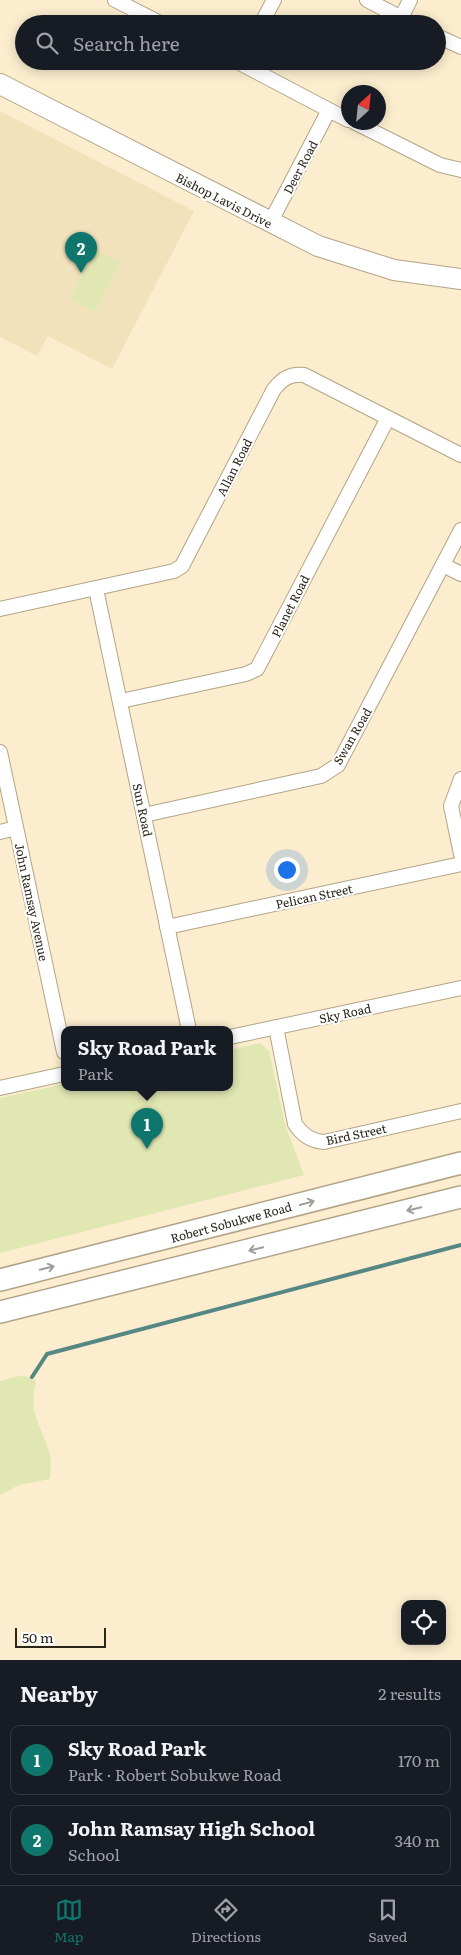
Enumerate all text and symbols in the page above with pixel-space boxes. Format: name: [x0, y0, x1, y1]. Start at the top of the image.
search box: [15, 15, 446, 70]
icon: search: [33, 29, 61, 57]
text: Search here: [73, 29, 180, 57]
north arrow: [341, 85, 386, 130]
street label: Deer Road: [278, 136, 322, 197]
street label: Bishop Lavis Drive: [173, 168, 275, 232]
pin: 2: [65, 232, 97, 273]
street label: Allan Road: [212, 434, 257, 499]
street label: Planet Road: [267, 571, 314, 640]
street label: Swan Road: [328, 704, 376, 768]
street label: Sun Road: [129, 782, 158, 839]
street label: John Ramsay Avenue: [11, 841, 53, 963]
your location: [274, 857, 300, 883]
street label: Pelican Street: [274, 879, 354, 913]
street label: Sky Road: [317, 999, 373, 1027]
popup: [61, 1026, 233, 1091]
text: Sky Road Park: [78, 1033, 216, 1061]
text: Park: [78, 1061, 113, 1085]
pin: 1: [131, 1108, 163, 1149]
street label: Bird Street: [324, 1119, 388, 1149]
street label: Robert Sobukwe Road: [168, 1197, 294, 1247]
one-way arrow: [298, 1197, 314, 1207]
one-way arrow: [406, 1205, 422, 1214]
one-way arrow: [249, 1245, 265, 1254]
one-way arrow: [39, 1263, 55, 1272]
map controls: [401, 1600, 446, 1645]
button: locate: [401, 1600, 446, 1645]
scale bar: [15, 1625, 106, 1648]
text: 50 m: [22, 1627, 54, 1647]
text: Nearby: [20, 1677, 98, 1708]
text: 2 results: [378, 1681, 441, 1705]
text: Sky Road Park: [68, 1734, 206, 1762]
text: 1: [34, 1748, 40, 1772]
text: 170 m: [398, 1748, 440, 1772]
text: Park · Robert Sobukwe Road: [68, 1762, 282, 1786]
text: John Ramsay High School: [68, 1814, 315, 1842]
text: 2: [33, 1828, 41, 1852]
text: 340 m: [395, 1828, 440, 1852]
text: School: [68, 1842, 120, 1866]
tab: Map: [54, 1896, 84, 1946]
tab: Directions: [191, 1896, 261, 1946]
tab: Saved: [368, 1896, 407, 1946]

